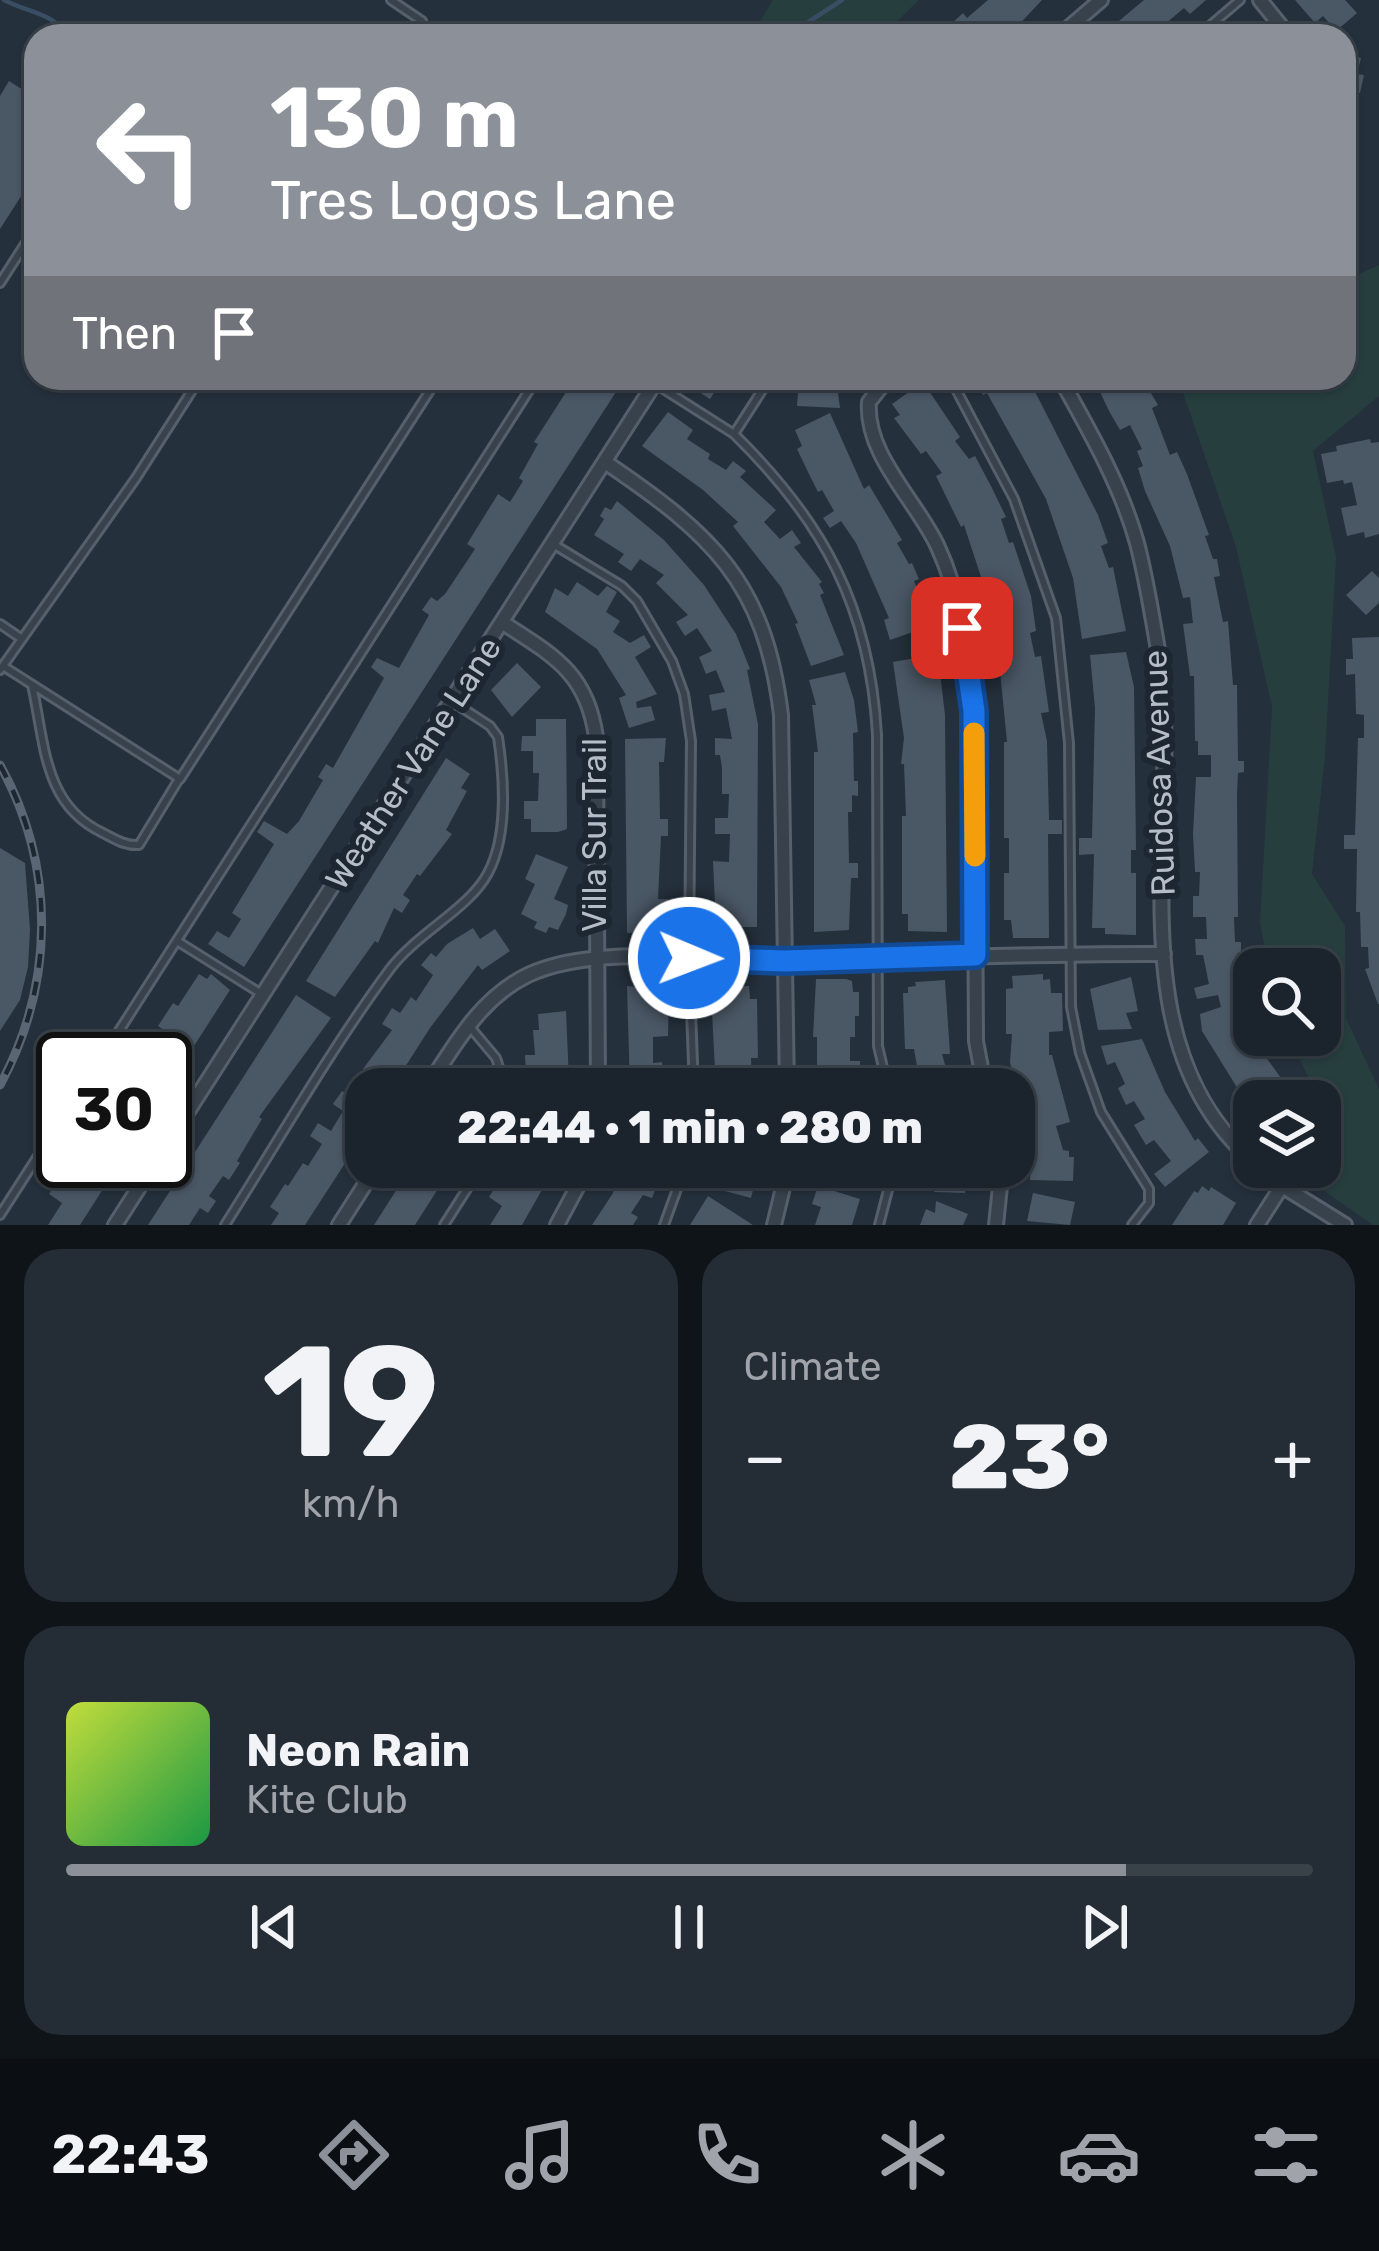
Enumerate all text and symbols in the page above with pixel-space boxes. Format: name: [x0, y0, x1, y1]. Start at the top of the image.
text: 130 m: [270, 68, 519, 168]
icon: left: [72, 72, 228, 228]
text: Tres Logos Lane: [270, 169, 676, 233]
icon: arrive: [201, 300, 267, 366]
text: Then: [72, 307, 177, 360]
pin: [911, 577, 1013, 679]
icon: arrive: [929, 595, 995, 661]
street label: Weather Vane Lane: [317, 630, 509, 896]
street label: Ruidosa Avenue: [1135, 649, 1183, 897]
street label: Villa Sur Trail: [575, 738, 614, 932]
position arrow: [626, 895, 752, 1021]
map controls: [1233, 948, 1341, 1188]
button: search: [1233, 948, 1341, 1056]
speed limit sign: 30: [36, 1032, 192, 1188]
button: layers: [1233, 1080, 1341, 1188]
text: 22:44 · 1 min · 280 m: [457, 1101, 923, 1154]
text: 19: [262, 1310, 440, 1495]
text: Climate: [744, 1344, 882, 1390]
text: 23°: [949, 1404, 1109, 1511]
text: −: [744, 1418, 786, 1497]
text: +: [1272, 1418, 1313, 1497]
text: km/h: [302, 1481, 399, 1527]
text: Neon Rain: [246, 1724, 471, 1777]
text: Kite Club: [246, 1777, 408, 1823]
icon: previous: [241, 1894, 307, 1960]
icon: pause: [656, 1894, 722, 1960]
icon: next: [1072, 1894, 1138, 1960]
icon: directions: [312, 2113, 396, 2197]
icon: music: [498, 2113, 582, 2197]
icon: phone: [685, 2113, 769, 2197]
icon: climate: [871, 2113, 955, 2197]
icon: car: [1057, 2113, 1141, 2197]
icon: filters: [1244, 2113, 1328, 2197]
text: 22:43: [51, 2123, 210, 2187]

